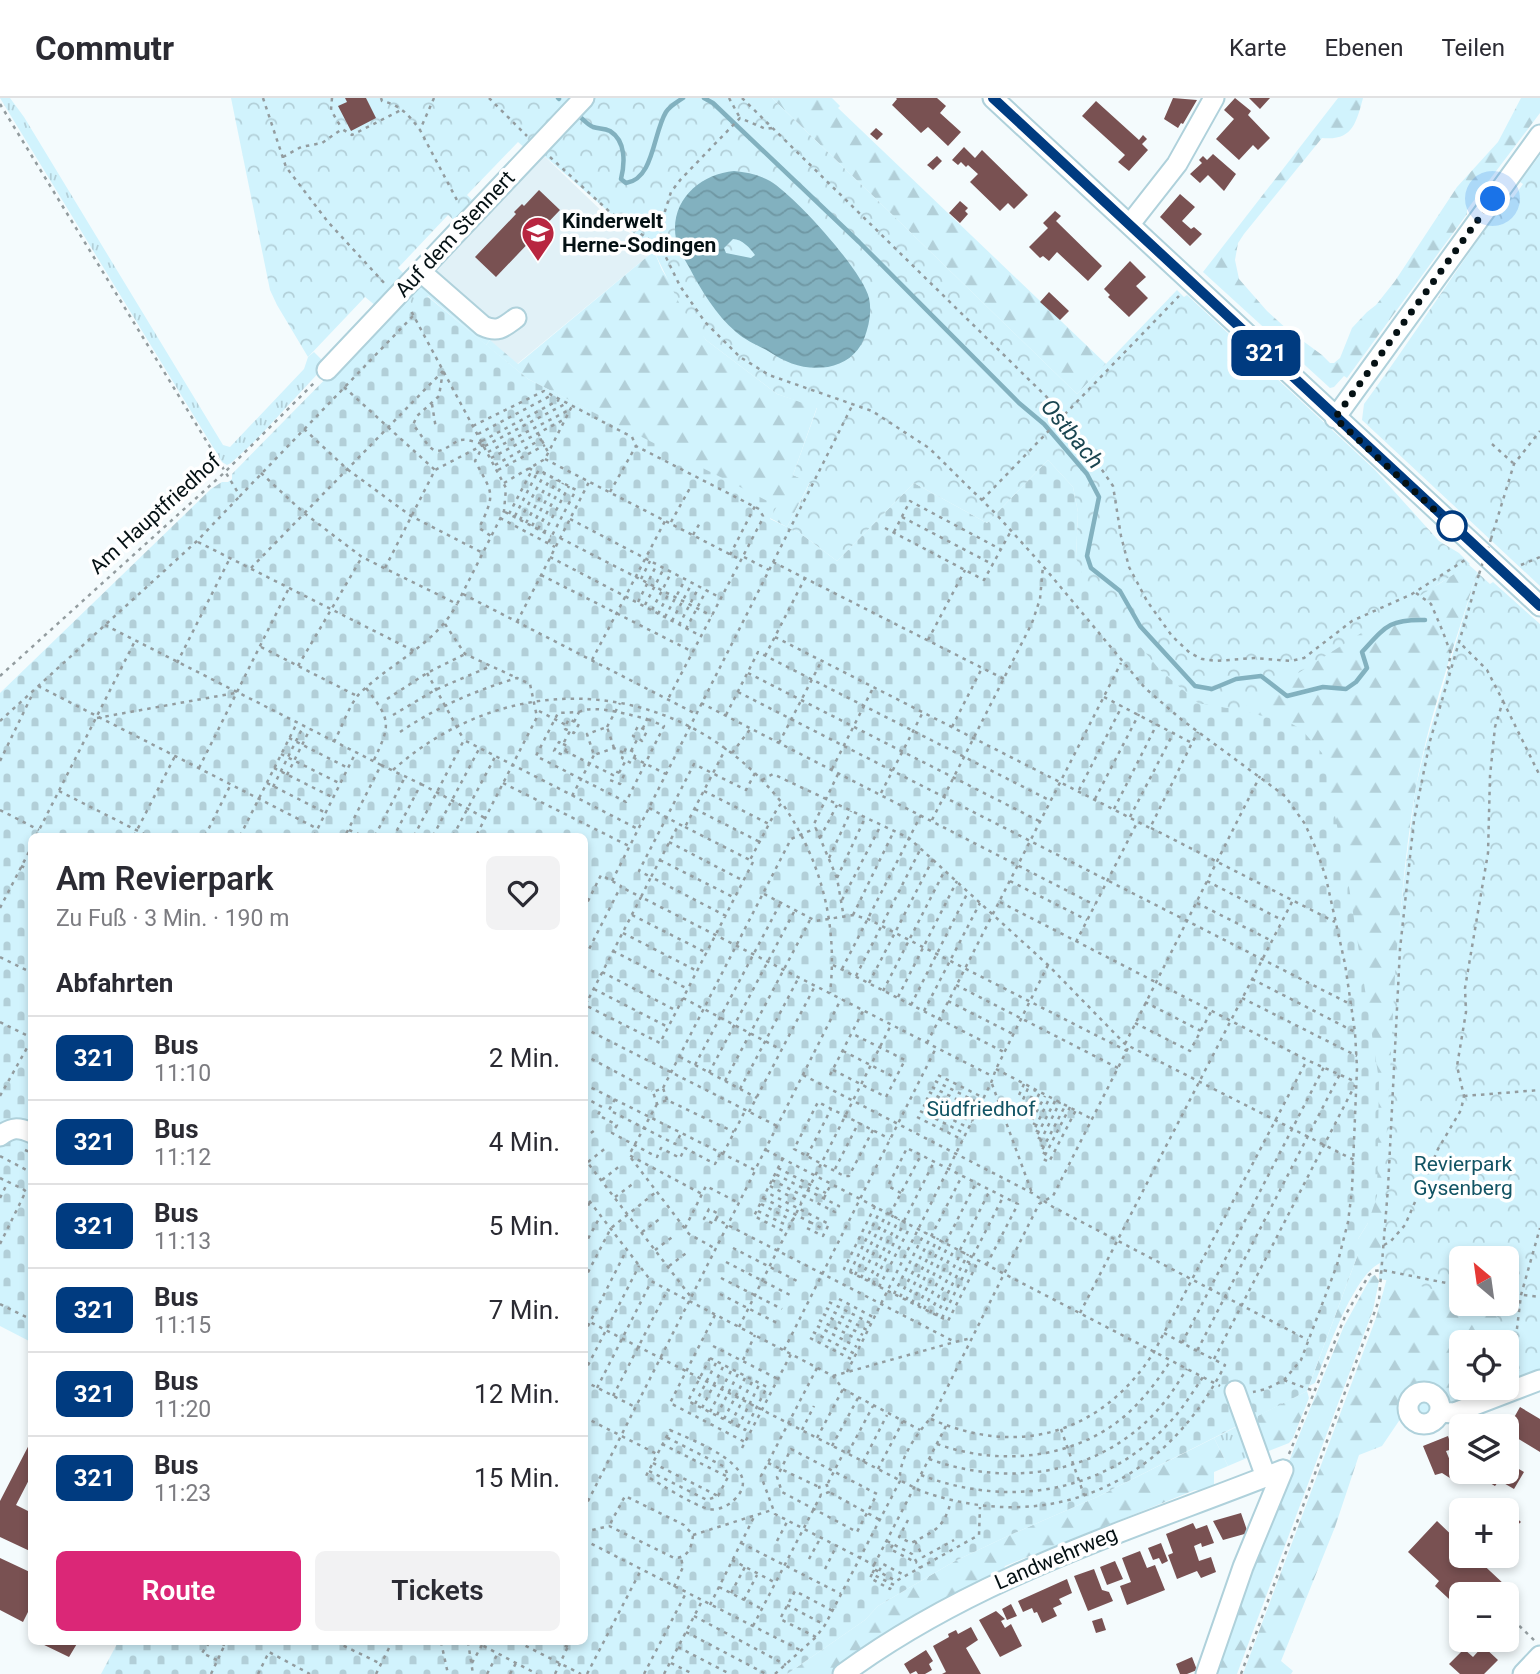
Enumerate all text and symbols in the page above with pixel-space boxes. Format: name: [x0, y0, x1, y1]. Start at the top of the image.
text: Commutr: [35, 29, 174, 68]
text: Karte: [1229, 34, 1286, 62]
text: Ebenen: [1324, 34, 1403, 62]
text: Teilen: [1441, 34, 1505, 62]
street label: Auf dem Stennert: [390, 166, 520, 302]
your location: [1475, 181, 1510, 216]
place label: Kinderwelt Herne-Sodingen: [562, 209, 716, 257]
school or university icon: Kinderwelt Herne-Sodingen: [519, 214, 557, 263]
line badge: 321: [1226, 330, 1306, 376]
text: 321: [1245, 339, 1287, 367]
water label: Ostbach: [1035, 394, 1109, 474]
street label: Am Hauptfriedhof: [85, 449, 226, 579]
unlabelled marker: [1437, 511, 1467, 541]
button: heart: [486, 856, 560, 930]
text: Am Revierpark: [56, 859, 273, 898]
text: Zu Fuß · 3 Min. · 190 m: [56, 905, 289, 932]
text: Abfahrten: [56, 968, 173, 998]
text: Bus: [154, 1030, 199, 1060]
text: 2 Min.: [489, 1043, 560, 1073]
text: 321: [74, 1044, 115, 1072]
text: 11:10: [154, 1060, 211, 1087]
park label: Südfriedhof: [926, 1097, 1036, 1121]
text: Bus: [154, 1114, 199, 1144]
text: 4 Min.: [489, 1127, 560, 1157]
text: 321: [74, 1128, 115, 1156]
text: 11:12: [154, 1144, 211, 1171]
park label: Revierpark Gysenberg: [1413, 1152, 1513, 1200]
text: Bus: [154, 1198, 199, 1228]
text: 5 Min.: [489, 1211, 560, 1241]
text: 321: [74, 1212, 115, 1240]
text: 11:13: [154, 1228, 211, 1255]
north arrow: [1449, 1246, 1519, 1316]
map controls: [1449, 1246, 1519, 1652]
text: Bus: [154, 1282, 199, 1312]
text: 7 Min.: [489, 1295, 560, 1325]
text: 321: [74, 1296, 115, 1324]
text: 11:15: [154, 1312, 211, 1339]
button: locate: [1449, 1330, 1519, 1400]
text: Bus: [154, 1366, 199, 1396]
text: 12 Min.: [474, 1379, 560, 1409]
text: 321: [74, 1380, 115, 1408]
text: 11:20: [154, 1396, 211, 1423]
button: layers: [1449, 1414, 1519, 1484]
text: Bus: [154, 1450, 199, 1480]
text: 15 Min.: [474, 1463, 560, 1493]
text: 321: [74, 1464, 115, 1492]
text: 11:23: [154, 1480, 211, 1507]
button: +: [1449, 1498, 1519, 1568]
street label: Landwehrweg: [991, 1521, 1121, 1595]
button: Route: [56, 1551, 301, 1631]
button: Tickets: [315, 1551, 560, 1631]
button: −: [1449, 1582, 1519, 1652]

